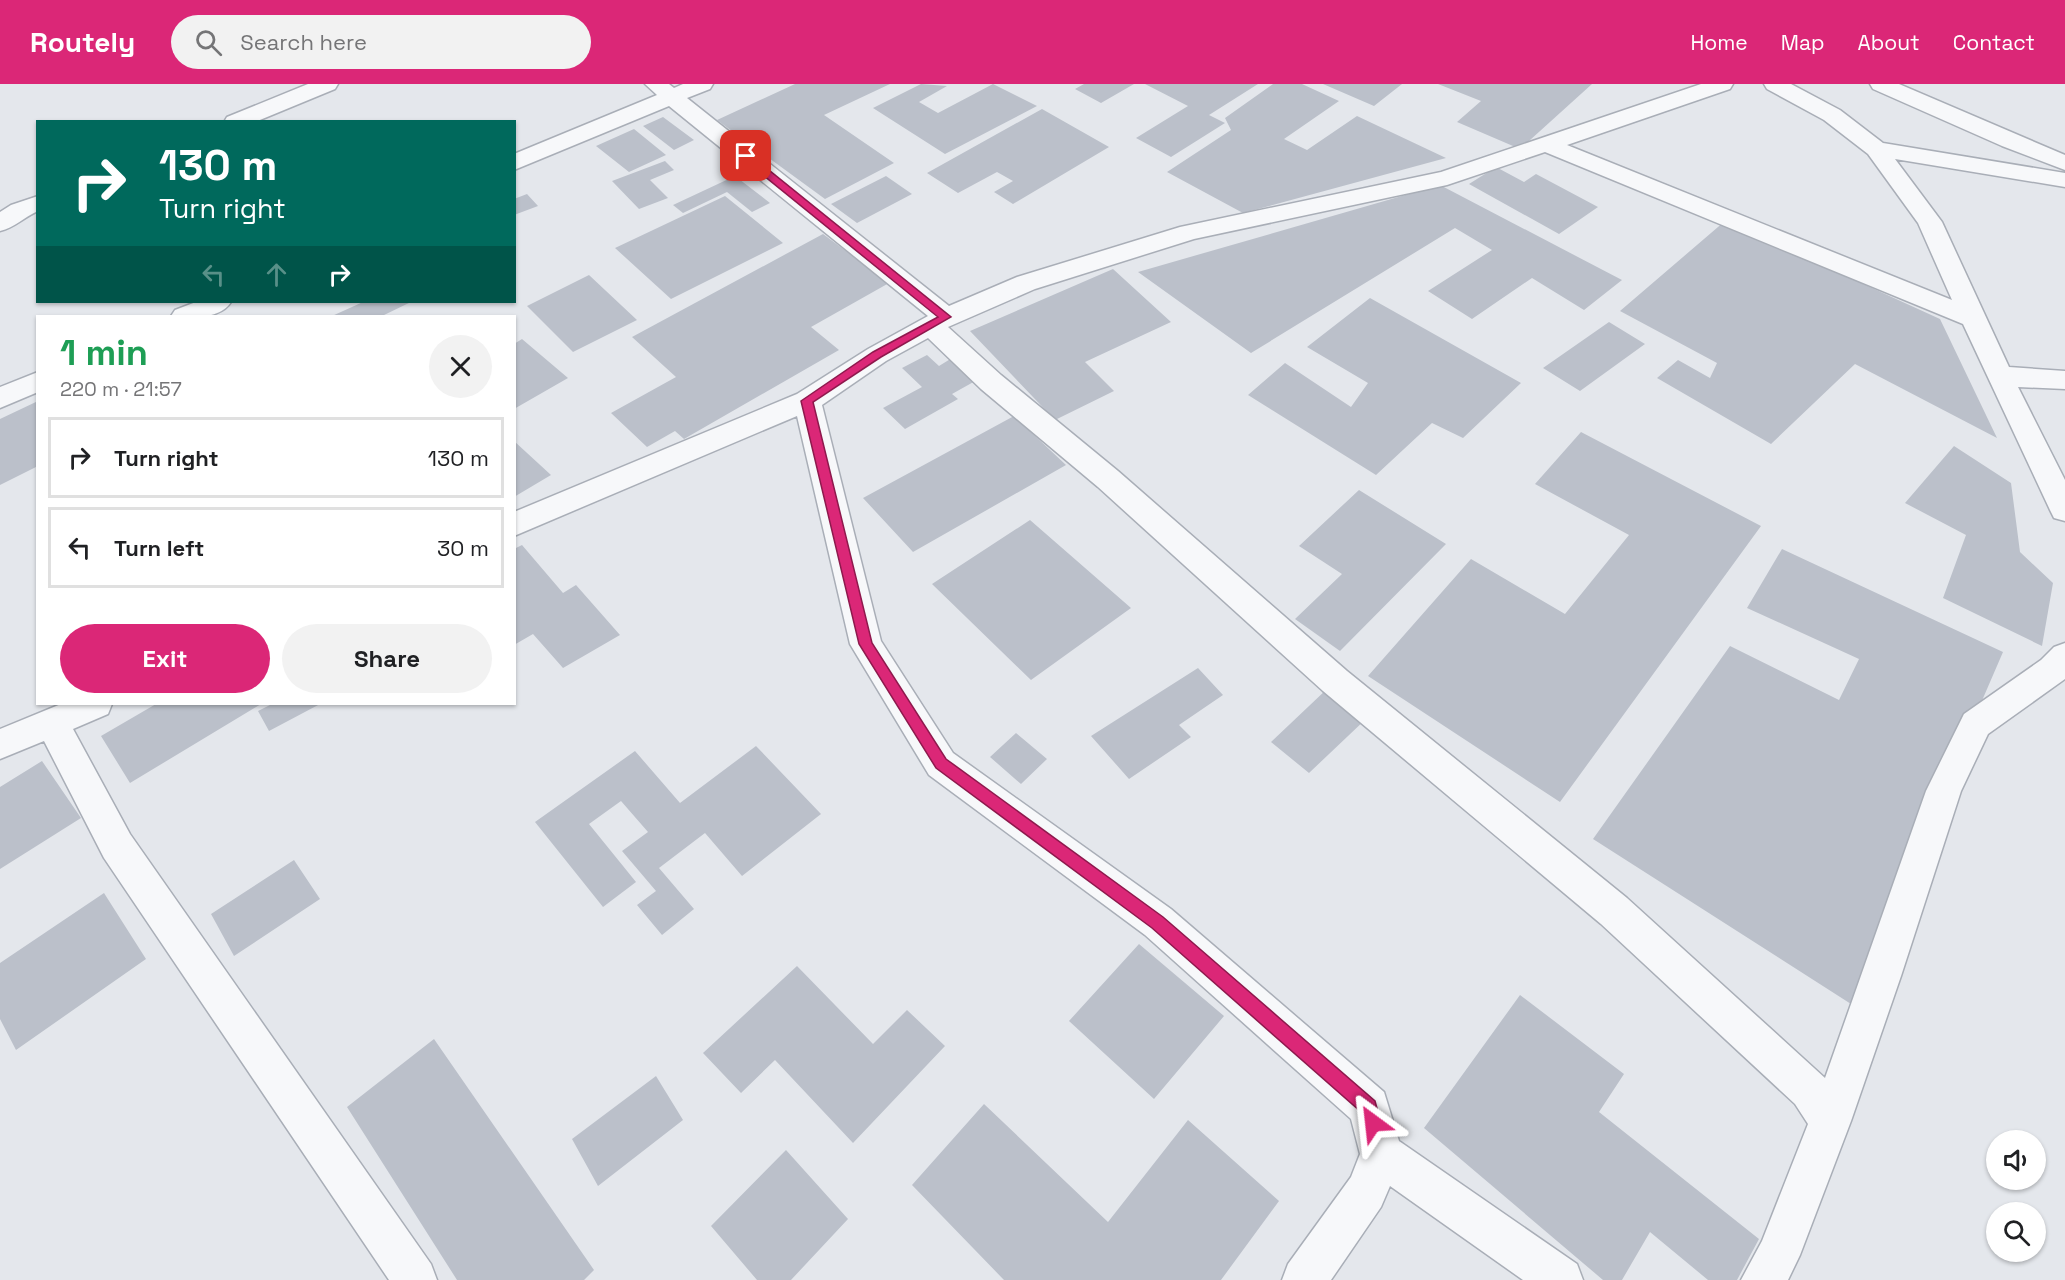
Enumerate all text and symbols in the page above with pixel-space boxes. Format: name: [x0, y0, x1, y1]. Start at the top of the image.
search box: [171, 15, 591, 69]
text: Routely: [30, 24, 135, 60]
icon: search: [192, 26, 225, 59]
text: Search here: [240, 28, 367, 56]
text: Home: [1690, 29, 1748, 56]
text: Map: [1781, 29, 1825, 56]
text: About: [1858, 29, 1920, 56]
text: Contact: [1953, 29, 2035, 56]
pin: [720, 130, 771, 181]
text: 130 m: [159, 139, 277, 192]
icon: arrive: [729, 139, 762, 172]
icon: right: [60, 144, 138, 222]
text: Turn right: [159, 191, 286, 226]
icon: left: [197, 258, 230, 291]
icon: ahead: [260, 258, 293, 291]
icon: right: [323, 258, 356, 291]
text: 1 min: [60, 330, 148, 376]
button: close: [429, 335, 492, 398]
text: 220 m · 21:57: [60, 376, 182, 402]
icon: right: [63, 441, 96, 474]
text: Turn right: [114, 444, 219, 472]
text: 130 m: [428, 444, 489, 472]
icon: left: [63, 531, 96, 564]
text: Turn left: [114, 534, 204, 562]
text: 30 m: [437, 534, 489, 562]
button: Exit: [60, 624, 270, 693]
button: Share: [282, 624, 492, 693]
position arrow: [1341, 1091, 1405, 1155]
map controls: [1986, 1130, 2046, 1262]
button: sound: [1986, 1130, 2046, 1190]
button: search: [1986, 1202, 2046, 1262]

